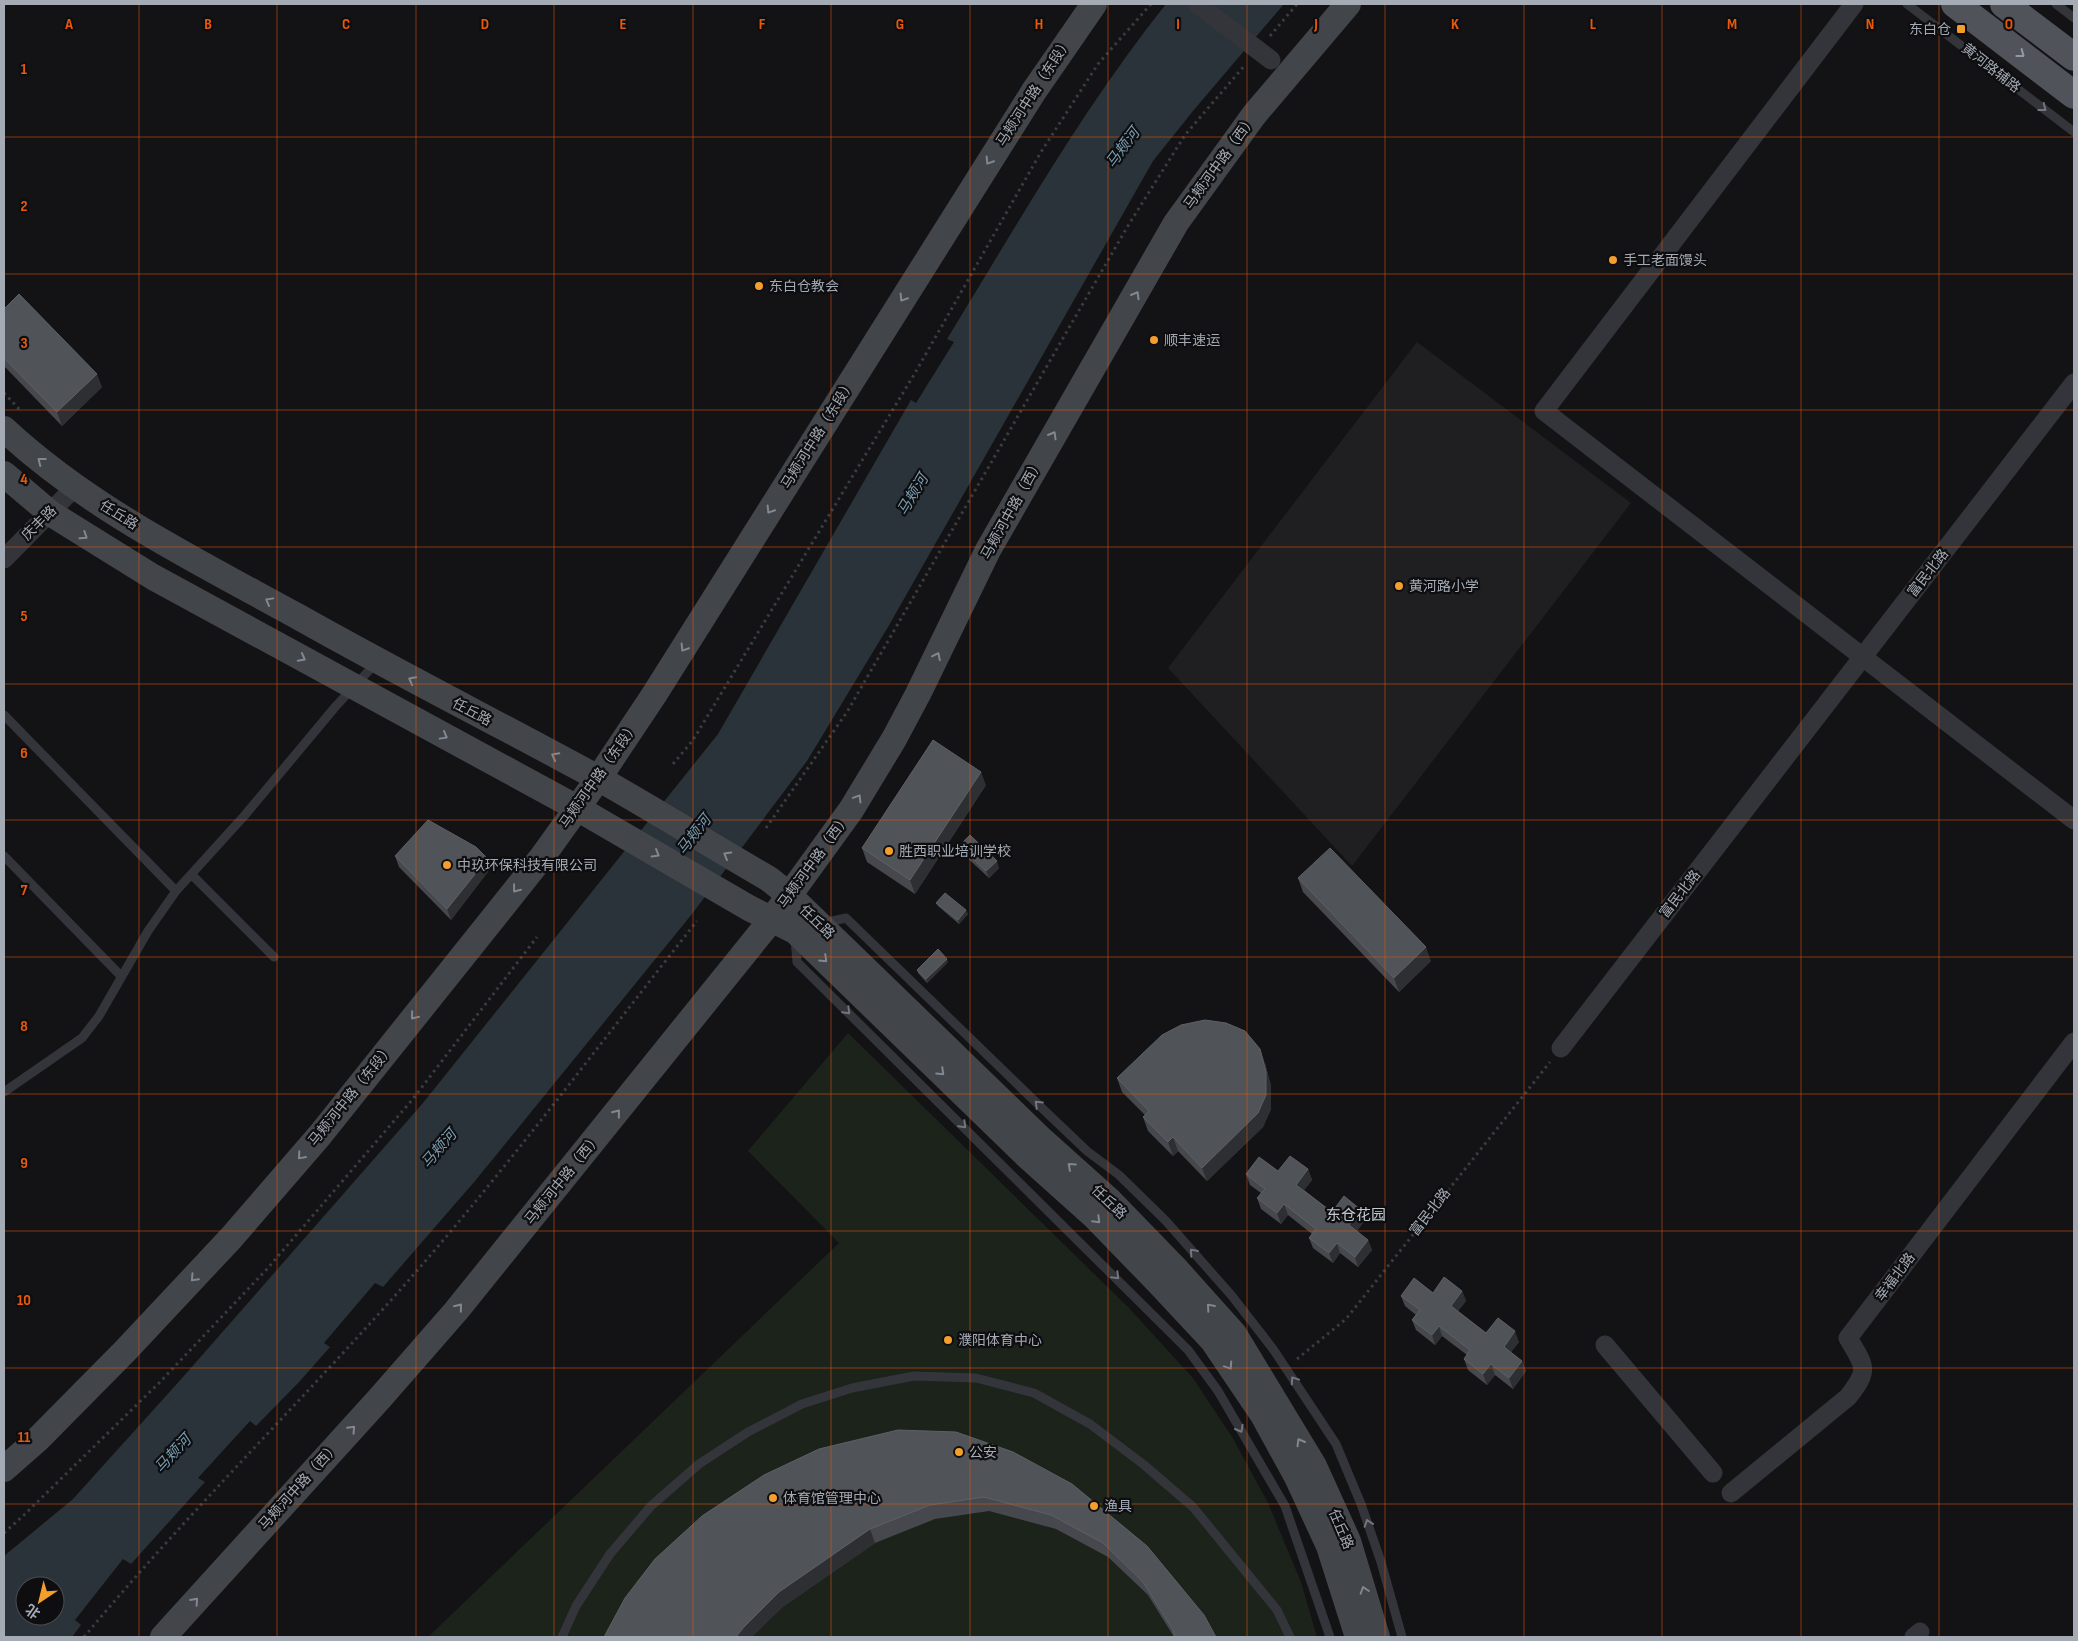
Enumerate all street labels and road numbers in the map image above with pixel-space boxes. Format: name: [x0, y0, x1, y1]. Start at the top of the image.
street label: 马颊河中路（东段）: [993, 35, 1075, 149]
street label: 黄河路辅路: [1958, 40, 2024, 96]
street label: 马颊河中路（西）: [1180, 112, 1260, 212]
street label: 马颊河中路（东段）: [777, 376, 859, 492]
street label: 马颊河中路（西）: [977, 456, 1047, 562]
street label: 任丘路: [97, 497, 141, 533]
street label: 庆丰路: [18, 502, 60, 544]
street label: 富民北路: [1904, 546, 1952, 600]
street label: 任丘路: [449, 695, 495, 729]
street label: 马颊河中路（东段）: [556, 719, 642, 831]
street label: 马颊河中路（西）: [774, 811, 854, 911]
street label: 富民北路: [1656, 867, 1704, 921]
street label: 任丘路: [796, 901, 838, 943]
street label: 马颊河中路（东段）: [305, 1041, 397, 1149]
street label: 马颊河中路（西）: [521, 1130, 605, 1228]
street label: 任丘路: [1088, 1181, 1130, 1223]
street label: 富民北路: [1406, 1185, 1454, 1239]
street label: 幸福北路: [1871, 1250, 1919, 1304]
street label: 马颊河中路（西）: [255, 1439, 343, 1533]
street label: 任丘路: [1325, 1506, 1357, 1552]

